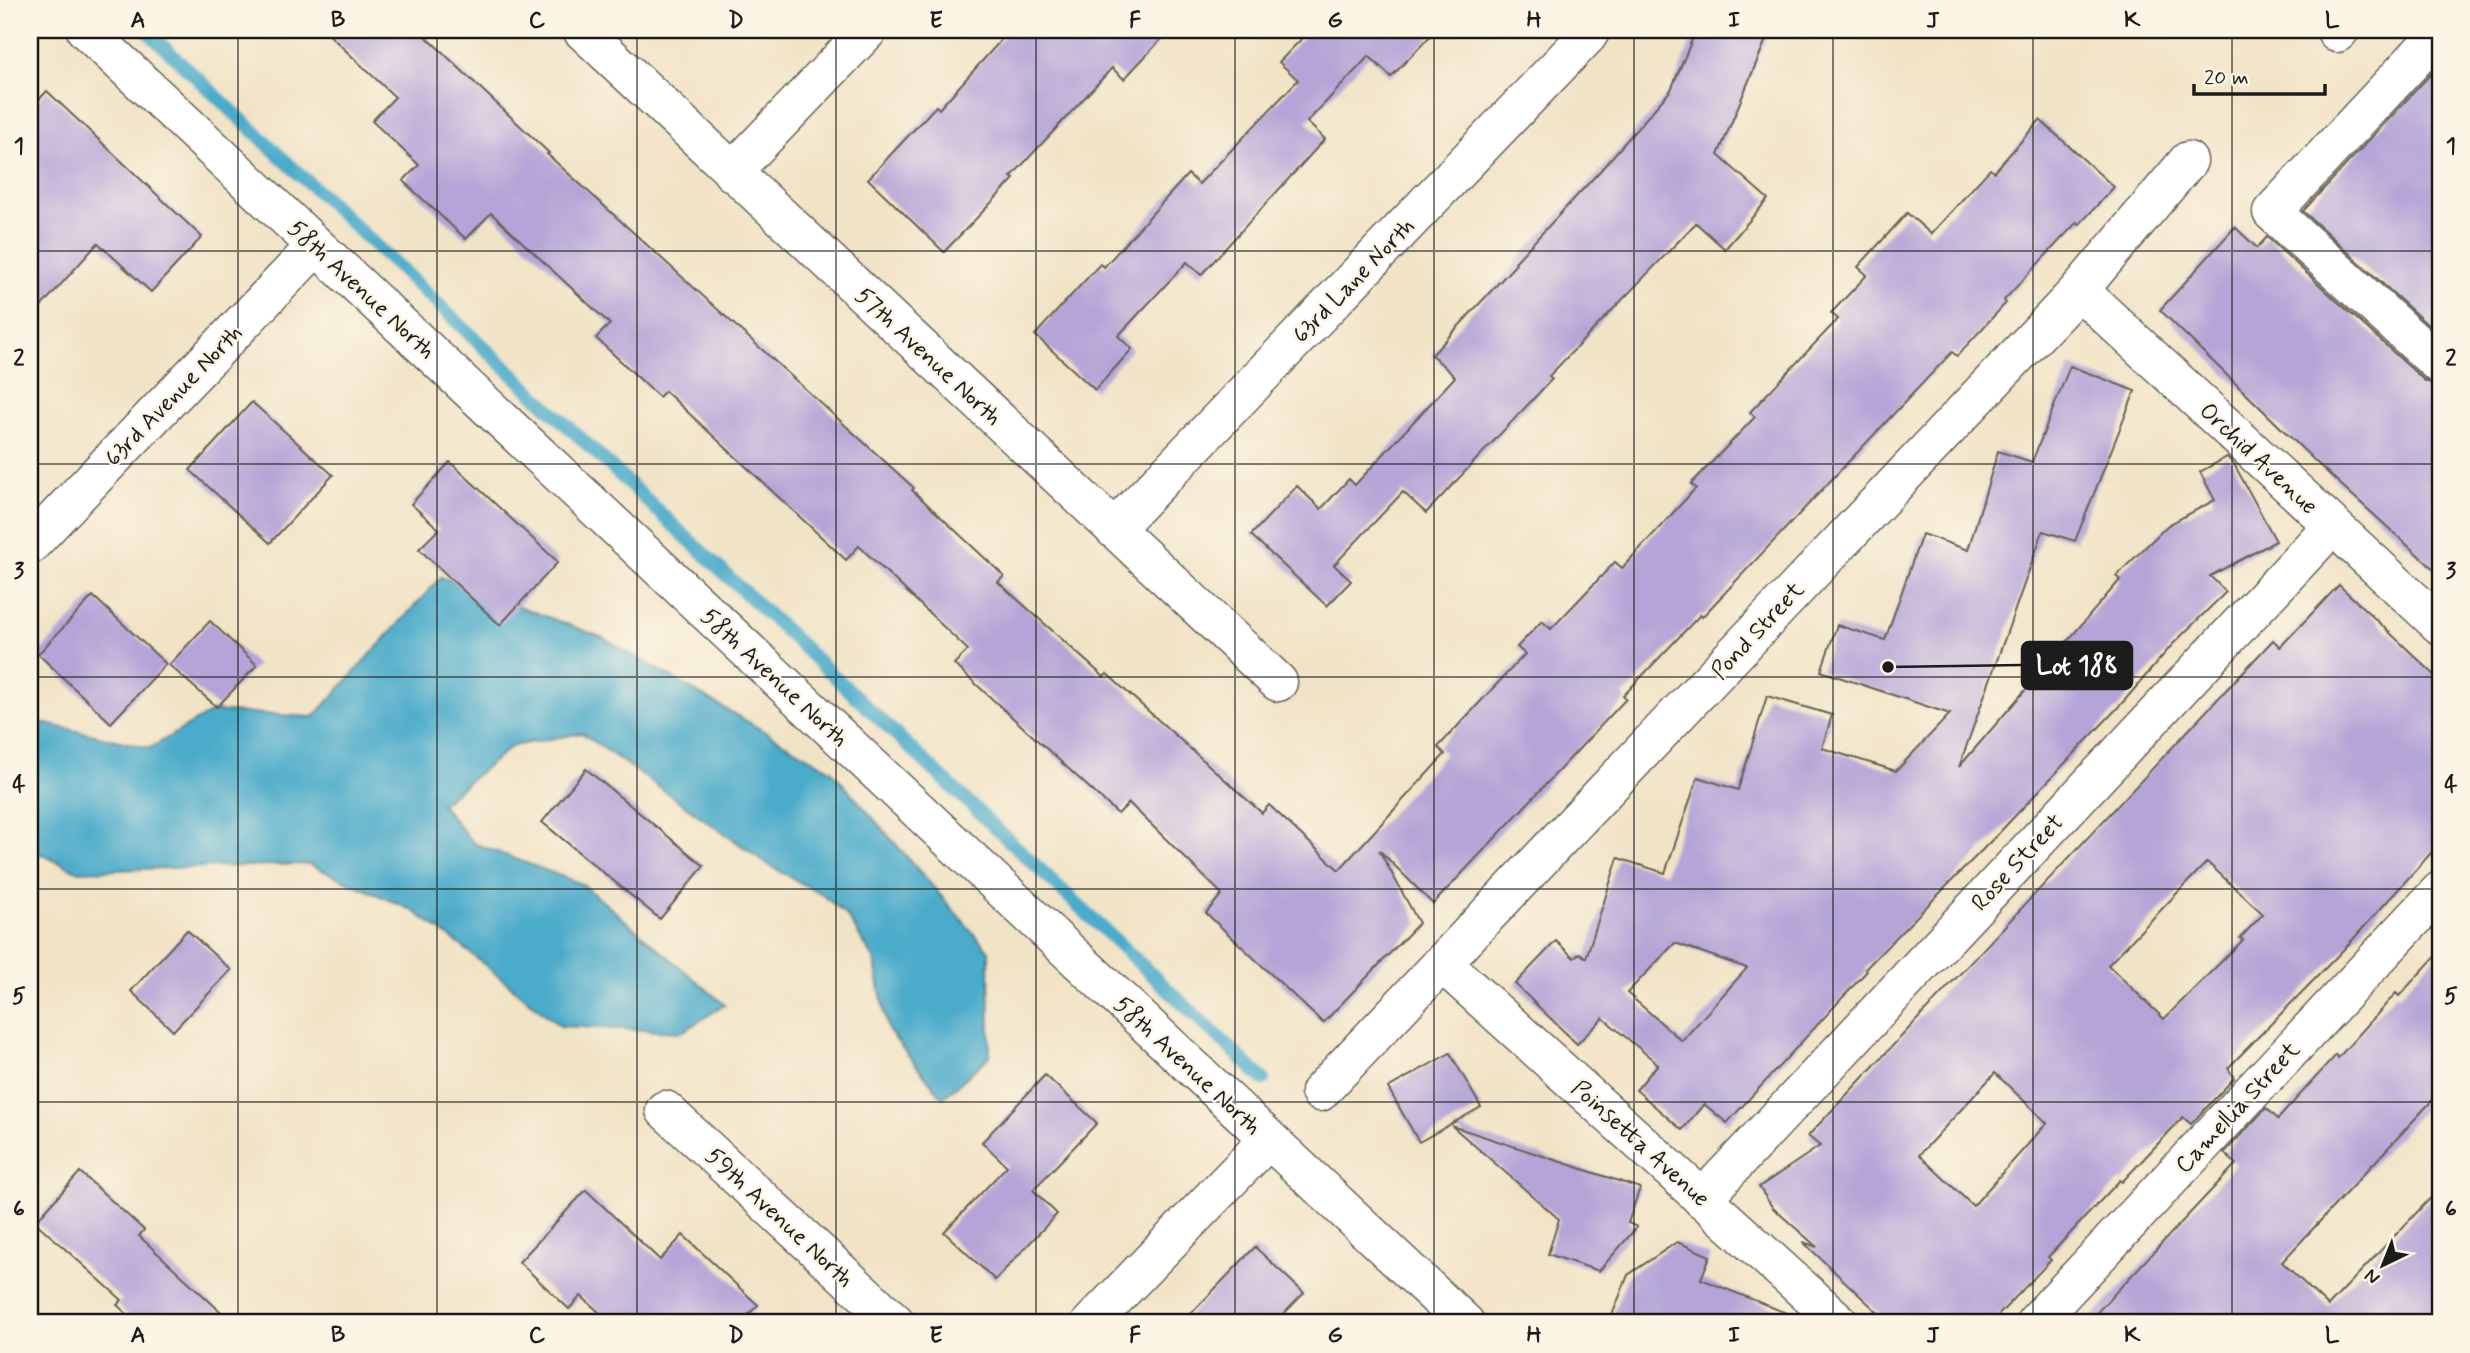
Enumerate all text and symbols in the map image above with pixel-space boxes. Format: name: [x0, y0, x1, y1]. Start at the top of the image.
text: A: [130, 6, 146, 36]
text: B: [331, 6, 346, 36]
text: C: [529, 6, 546, 36]
text: D: [728, 6, 744, 36]
text: E: [929, 6, 943, 36]
text: F: [1129, 6, 1141, 36]
text: G: [1327, 6, 1343, 36]
text: H: [1526, 6, 1542, 36]
text: I: [1728, 6, 1740, 36]
text: J: [1926, 6, 1940, 36]
text: K: [2124, 6, 2141, 36]
text: L: [2325, 6, 2340, 36]
scale bar: [2194, 52, 2325, 96]
text: 20 m: [2204, 64, 2249, 92]
text: 1: [14, 132, 24, 162]
text: 1: [2446, 132, 2456, 162]
street label: 63rd Lane North: [1286, 212, 1422, 351]
street label: 58th Avenue North: [281, 214, 441, 367]
street label: 57th Avenue North: [848, 281, 1008, 433]
street label: 63rd Avenue North: [98, 318, 250, 474]
text: 2: [13, 344, 25, 374]
text: 2: [2445, 344, 2457, 374]
street label: Orchid Avenue: [2192, 396, 2324, 522]
text: 3: [14, 557, 25, 587]
text: 3: [2446, 557, 2457, 587]
street label: Pond Street: [1705, 576, 1811, 687]
street label: 58th Avenue North: [694, 602, 854, 755]
callout: Lot 188: [2022, 642, 2132, 689]
text: Lot 188: [2036, 650, 2118, 684]
text: 4: [12, 770, 26, 800]
text: 4: [2444, 770, 2458, 800]
street label: Rose Street: [1965, 808, 2071, 918]
text: 5: [12, 982, 26, 1012]
text: 5: [2444, 982, 2458, 1012]
street label: 58th Avenue North: [1107, 990, 1267, 1143]
street label: Camellia Street: [2169, 1035, 2307, 1181]
street label: Poinsetta Avenue: [1564, 1074, 1716, 1214]
street label: 59th Avenue North: [698, 1141, 860, 1295]
text: 6: [13, 1195, 25, 1225]
text: 6: [2445, 1195, 2457, 1225]
north arrow: [2348, 1230, 2418, 1300]
text: N: [2359, 1263, 2386, 1290]
text: A: [130, 1321, 146, 1351]
text: B: [331, 1321, 346, 1351]
text: C: [529, 1321, 546, 1351]
text: D: [728, 1321, 744, 1351]
text: E: [929, 1321, 943, 1351]
text: F: [1129, 1321, 1141, 1351]
text: G: [1327, 1321, 1343, 1351]
text: H: [1526, 1321, 1542, 1351]
text: I: [1728, 1321, 1740, 1351]
text: J: [1926, 1321, 1940, 1351]
text: K: [2124, 1321, 2141, 1351]
text: L: [2325, 1321, 2340, 1351]

